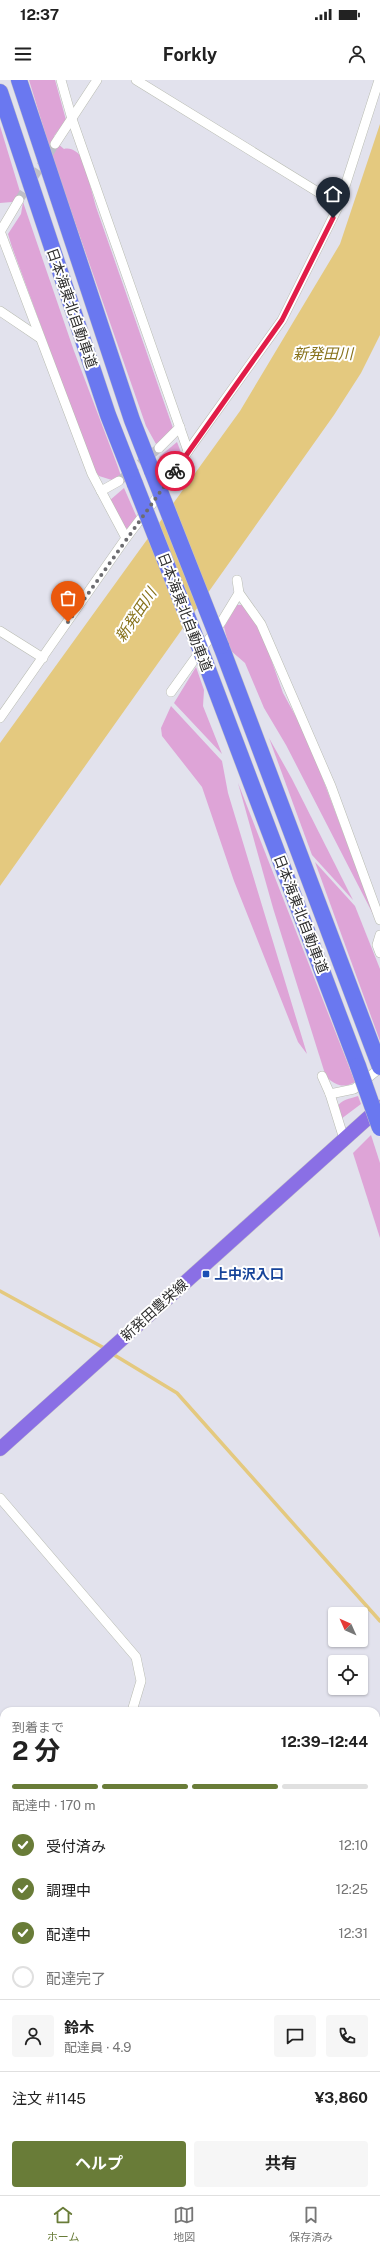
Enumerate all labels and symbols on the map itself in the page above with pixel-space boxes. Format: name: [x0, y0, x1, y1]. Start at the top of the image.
pin: [316, 177, 350, 218]
street label: 日本海東北自動車道: [44, 246, 100, 370]
water label: 新発田川: [293, 345, 355, 362]
courier: [155, 451, 195, 491]
street label: 日本海東北自動車道: [155, 550, 215, 674]
pin: [51, 581, 85, 622]
water label: 新発田川: [112, 583, 161, 644]
street label: 日本海東北自動車道: [271, 852, 331, 976]
place label: 上中沢入口: [214, 1266, 284, 1282]
marker: 上中沢入口: [201, 1269, 211, 1279]
street label: 新発田豊栄線: [117, 1276, 191, 1344]
north arrow: [328, 1607, 368, 1647]

